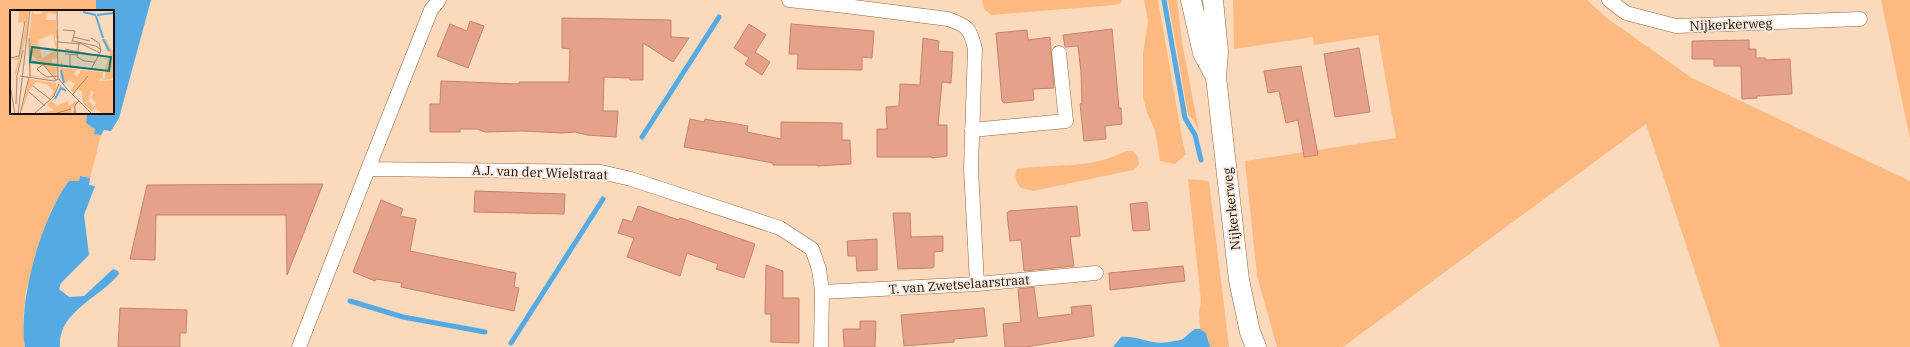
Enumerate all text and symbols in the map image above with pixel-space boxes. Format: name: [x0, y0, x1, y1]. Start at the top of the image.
inset map: [10, 10, 114, 114]
street label: Nijkerkerweg: [1689, 15, 1773, 34]
street label: A.J. van der Wielstraat: [472, 162, 609, 183]
street label: Nijkerkerweg: [1219, 167, 1244, 251]
street label: T. van Zwetselaarstraat: [888, 271, 1030, 298]

